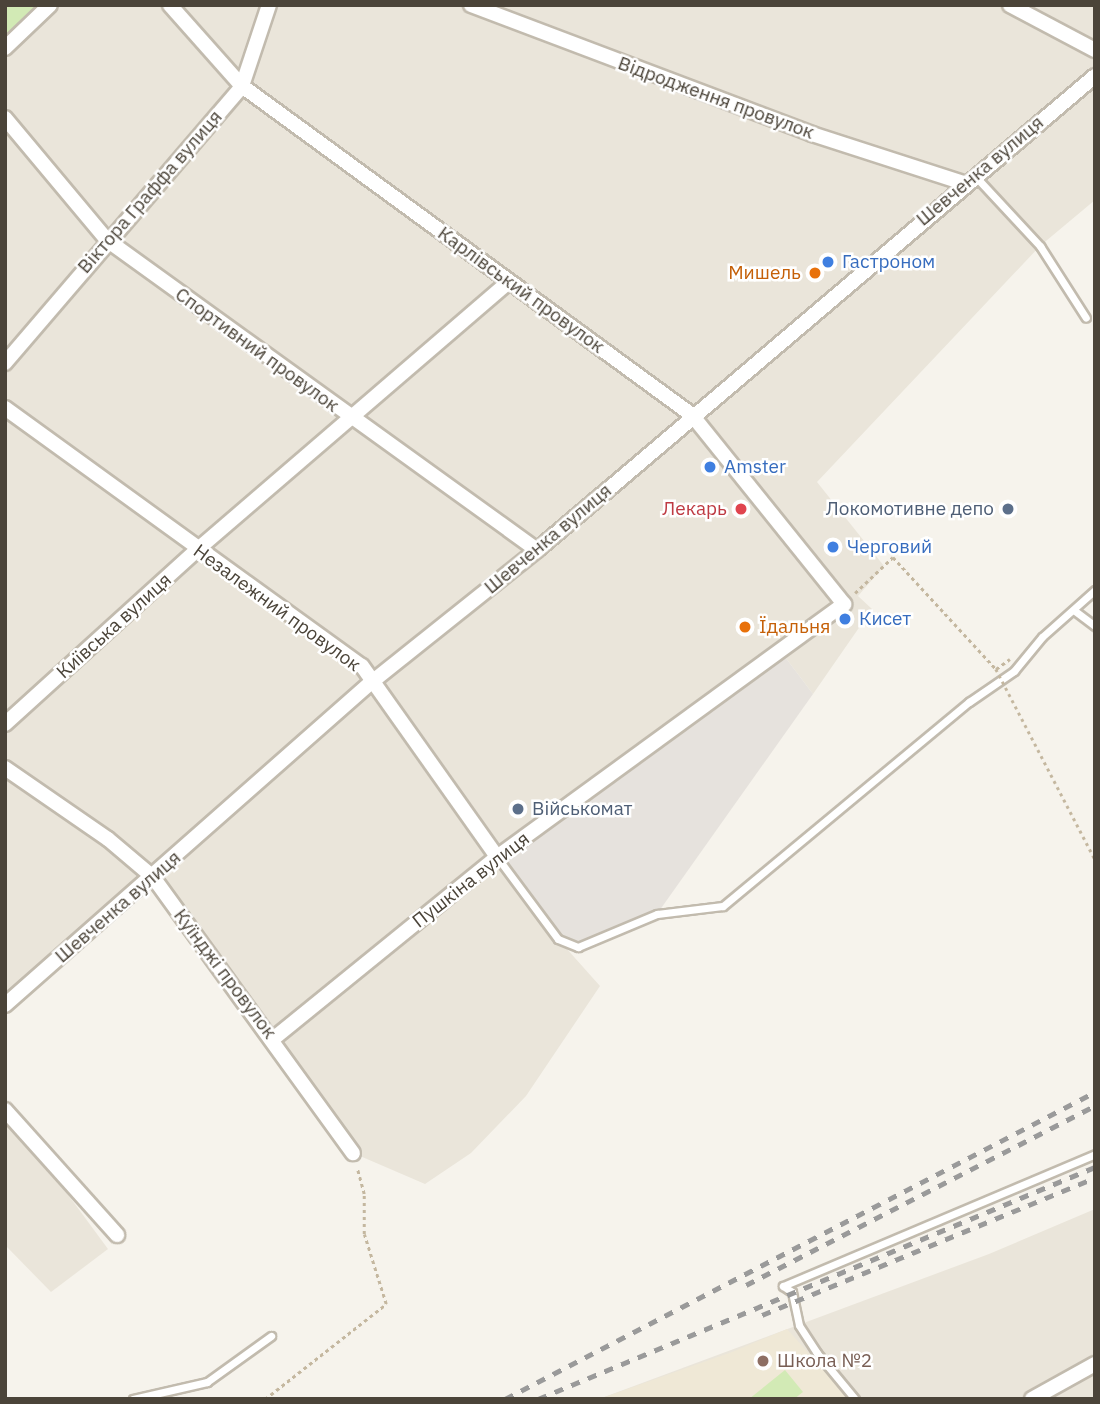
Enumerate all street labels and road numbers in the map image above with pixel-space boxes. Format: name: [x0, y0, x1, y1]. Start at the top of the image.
street label: Відродження провулок: [615, 52, 817, 144]
street label: Віктора Граффа вулиця: [73, 106, 227, 278]
street label: Шевченка вулиця: [912, 111, 1048, 231]
street label: Карлівський провулок: [433, 222, 609, 358]
street label: Спортивний провулок: [171, 283, 343, 417]
street label: Шевченка вулиця: [480, 479, 616, 599]
street label: Незалежний провулок: [189, 540, 365, 676]
street label: Київська вулиця: [52, 569, 176, 683]
street label: Пушкіна вулиця: [408, 827, 534, 933]
street label: Шевченка вулиця: [51, 846, 185, 968]
street label: Куїнджі провулок: [169, 905, 281, 1043]

